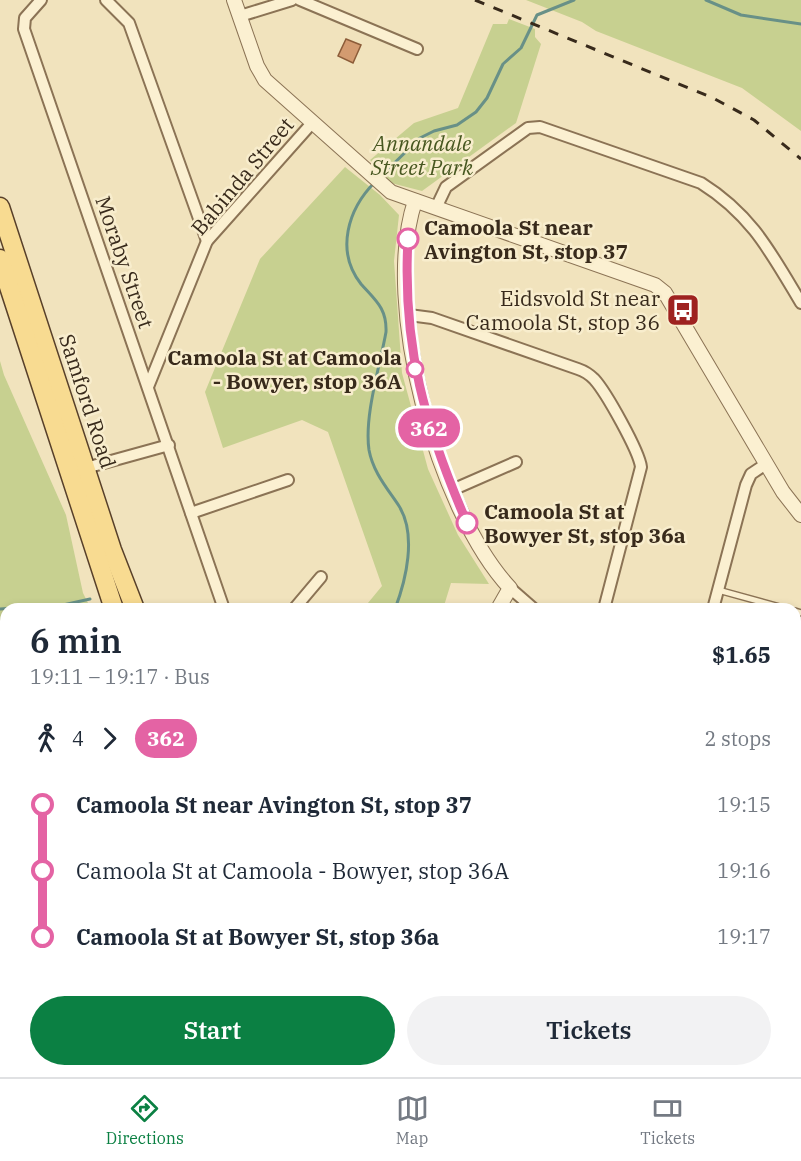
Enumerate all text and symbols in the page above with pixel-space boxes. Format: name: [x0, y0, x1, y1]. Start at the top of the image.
street label: Babinda Street: [184, 111, 300, 241]
park label: Annandale Street Park: [370, 129, 474, 181]
street label: Moraby Street: [89, 192, 161, 332]
place label: Camoola St near Avington St, stop 37: [424, 213, 628, 265]
marker: Camoola St near Avington St, stop 37: [397, 228, 419, 250]
place label: Eidsvold St near Camoola St, stop 36: [466, 284, 661, 336]
bus stop icon: Eidsvold St near Camoola St, stop 36: [665, 292, 701, 328]
street label: Samford Road: [53, 330, 123, 472]
place label: Camoola St at Camoola - Bowyer, stop 36A: [167, 343, 402, 395]
marker: Camoola St at Camoola - Bowyer, stop 36A: [406, 360, 424, 378]
line badge: 362: [394, 408, 464, 448]
text: 362: [410, 414, 448, 442]
place label: Camoola St at Bowyer St, stop 36a: [484, 497, 686, 549]
marker: Camoola St at Bowyer St, stop 36a: [456, 512, 478, 534]
text: 6 min: [30, 619, 122, 662]
text: $1.65: [712, 640, 771, 669]
text: 19:11 – 19:17 · Bus: [30, 663, 210, 690]
icon: walk: [30, 722, 63, 755]
icon: forward: [93, 722, 126, 755]
text: 362: [147, 724, 185, 752]
text: 4: [72, 725, 84, 752]
text: 2 stops: [704, 725, 771, 752]
text: Camoola St near Avington St, stop 37: [76, 790, 472, 819]
text: 19:15: [717, 791, 771, 818]
text: Camoola St at Camoola - Bowyer, stop 36A: [76, 856, 509, 885]
text: 19:16: [717, 857, 771, 884]
text: Camoola St at Bowyer St, stop 36a: [76, 922, 439, 951]
text: 19:17: [717, 923, 771, 950]
button: Start: [30, 996, 395, 1065]
button: Tickets: [407, 996, 771, 1065]
tab: Directions: [106, 1092, 184, 1148]
tab: Map: [396, 1092, 429, 1148]
tab: Tickets: [640, 1092, 695, 1148]

